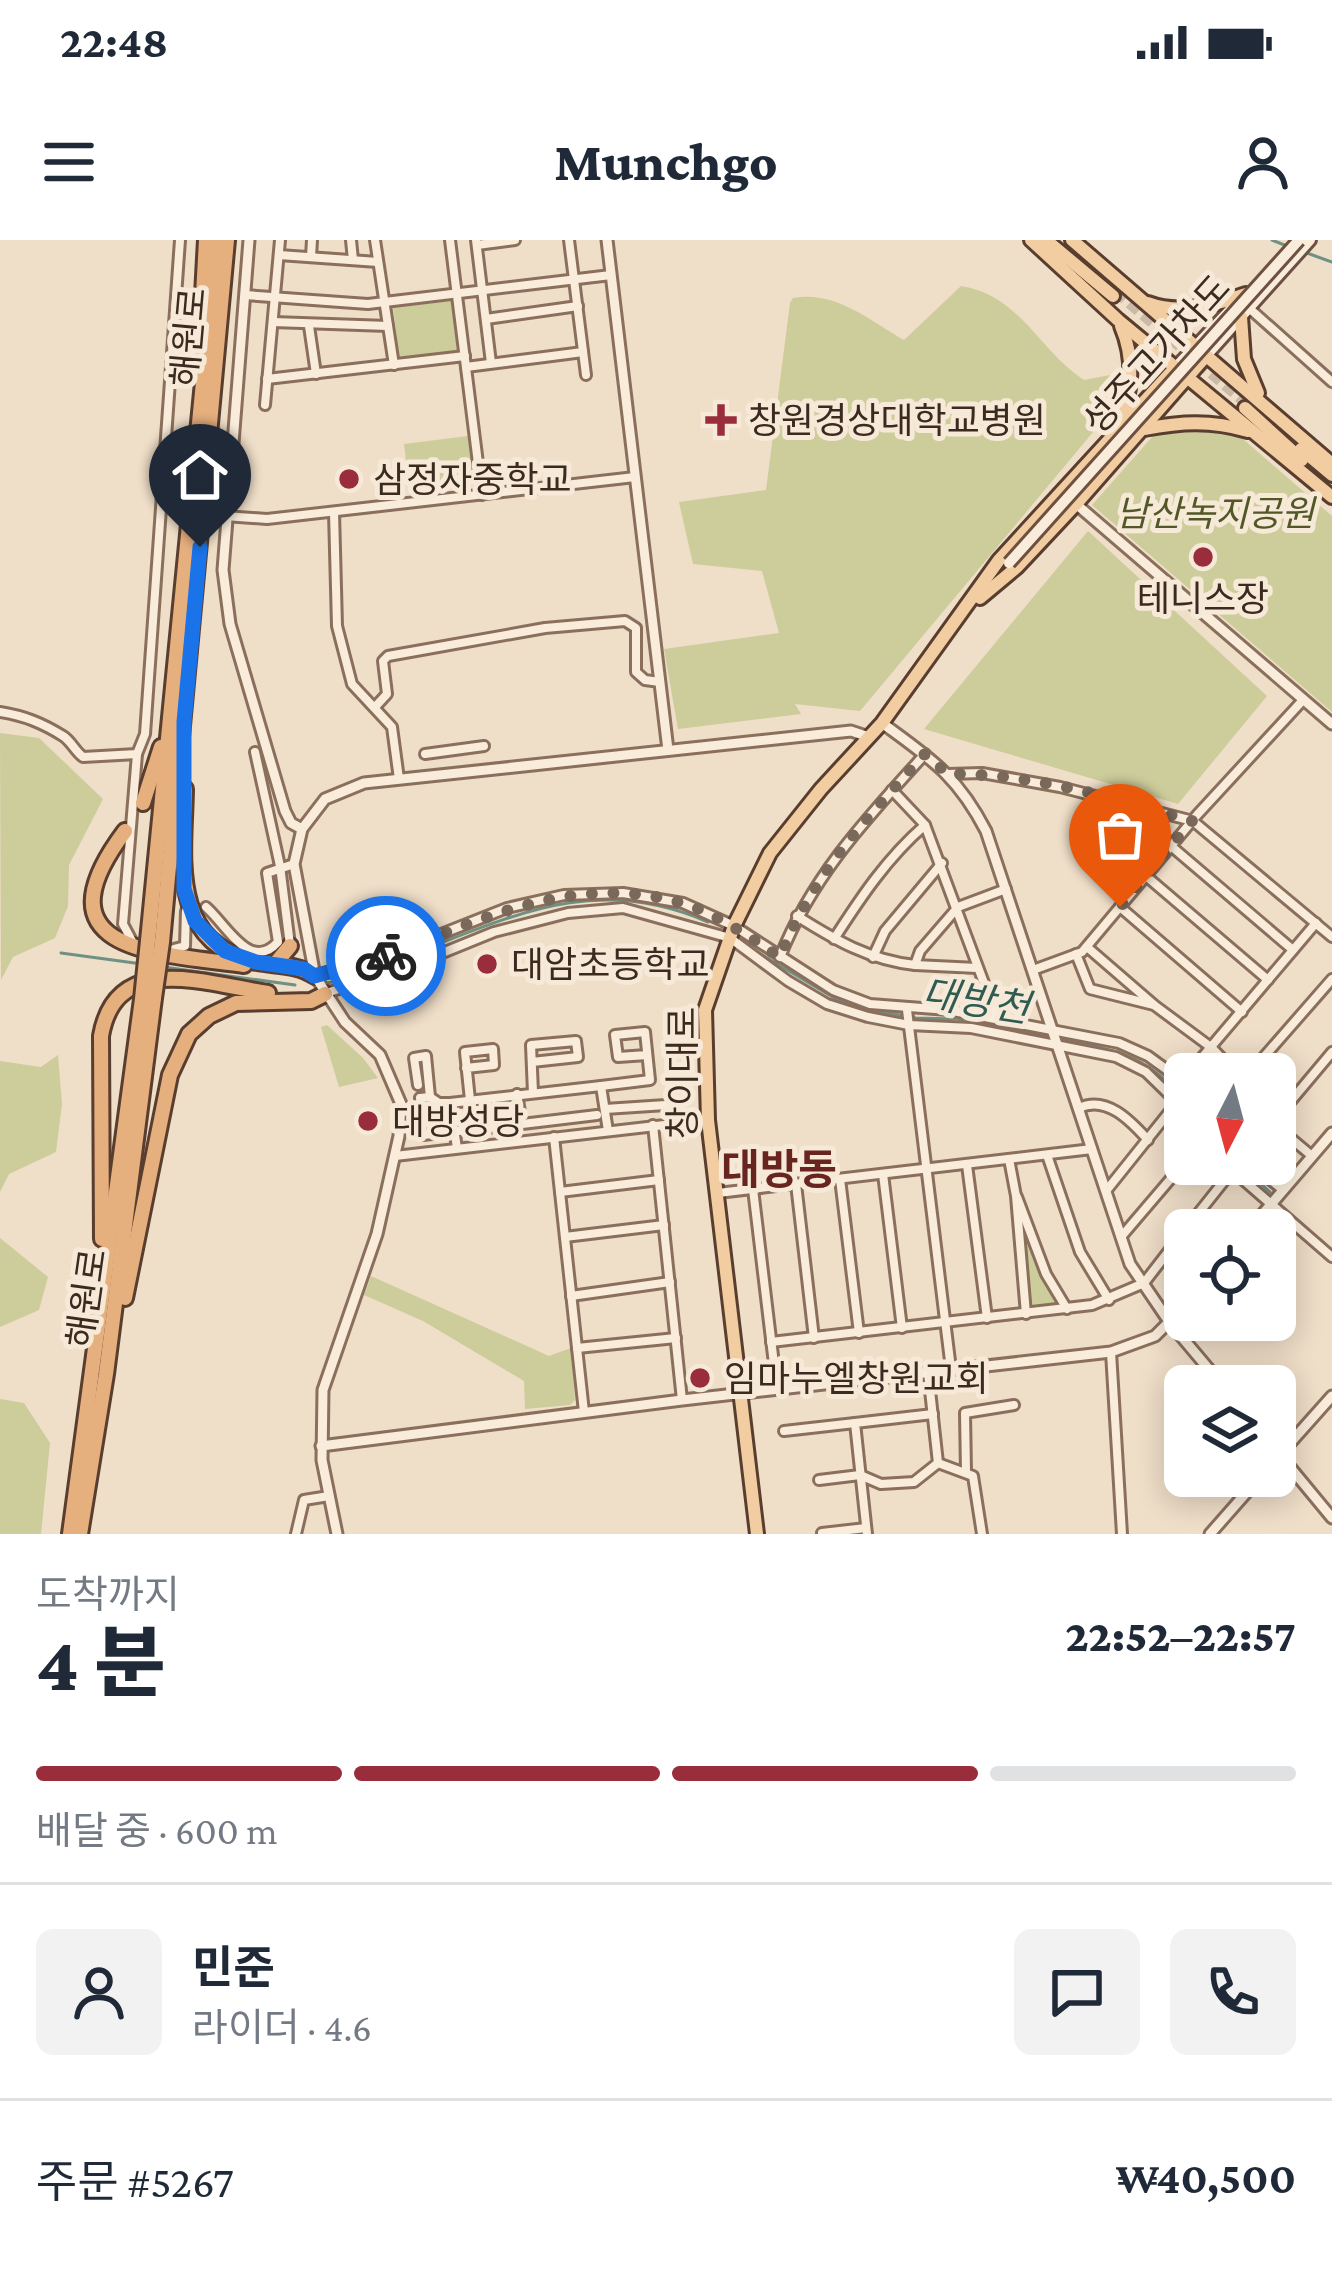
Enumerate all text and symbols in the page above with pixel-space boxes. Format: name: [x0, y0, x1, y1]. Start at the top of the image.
text: 22:48: [60, 17, 168, 67]
icon: menu: [36, 129, 102, 195]
icon: person: [1230, 129, 1296, 195]
text: Munchgo: [554, 132, 778, 192]
street label: 성주고가차도: [1075, 267, 1238, 442]
street label: 해원로: [165, 286, 213, 388]
place label: 창원경상대학교병원: [748, 401, 1046, 441]
marker: 창원경상대학교병원: [705, 404, 737, 436]
pin: [149, 424, 251, 547]
icon: home: [167, 442, 233, 508]
place label: 삼정자중학교: [373, 460, 572, 500]
marker: 삼정자중학교: [336, 466, 362, 492]
park label: 남산녹지공원: [1116, 494, 1317, 534]
marker: 테니스장: [1190, 544, 1216, 570]
place label: 테니스장: [1137, 579, 1269, 619]
pin: [1069, 784, 1171, 907]
icon: bag: [1087, 802, 1153, 868]
courier: [326, 896, 446, 1016]
icon: bike: [353, 923, 419, 989]
place label: 대암초등학교: [511, 945, 710, 985]
marker: 대암초등학교: [474, 951, 500, 977]
water label: 대방천: [919, 971, 1037, 1031]
street label: 창이대로: [663, 1007, 703, 1139]
north arrow: [1164, 1053, 1296, 1185]
map controls: [1164, 1053, 1296, 1497]
place label: 대방성당: [392, 1102, 524, 1142]
marker: 대방성당: [355, 1108, 381, 1134]
district label: 대방동: [721, 1146, 837, 1193]
button: locate: [1164, 1209, 1296, 1341]
street label: 해원로: [60, 1246, 114, 1350]
place label: 임마누엘창원교회: [724, 1359, 989, 1399]
marker: 임마누엘창원교회: [687, 1365, 713, 1391]
button: layers: [1164, 1365, 1296, 1497]
text: 도착까지: [36, 1573, 180, 1616]
text: 22:52–22:57: [1065, 1611, 1296, 1661]
text: 4 분: [36, 1620, 166, 1707]
text: 배달 중 · 600 m: [36, 1809, 278, 1852]
button: person: [36, 1929, 162, 2055]
button: chat: [1014, 1929, 1140, 2055]
button: phone: [1170, 1929, 1296, 2055]
text: 민준: [192, 1943, 275, 1993]
text: 라이더 · 4.6: [192, 2006, 372, 2049]
text: ₩40,500: [1116, 2153, 1296, 2203]
text: 주문 #5267: [36, 2157, 234, 2207]

